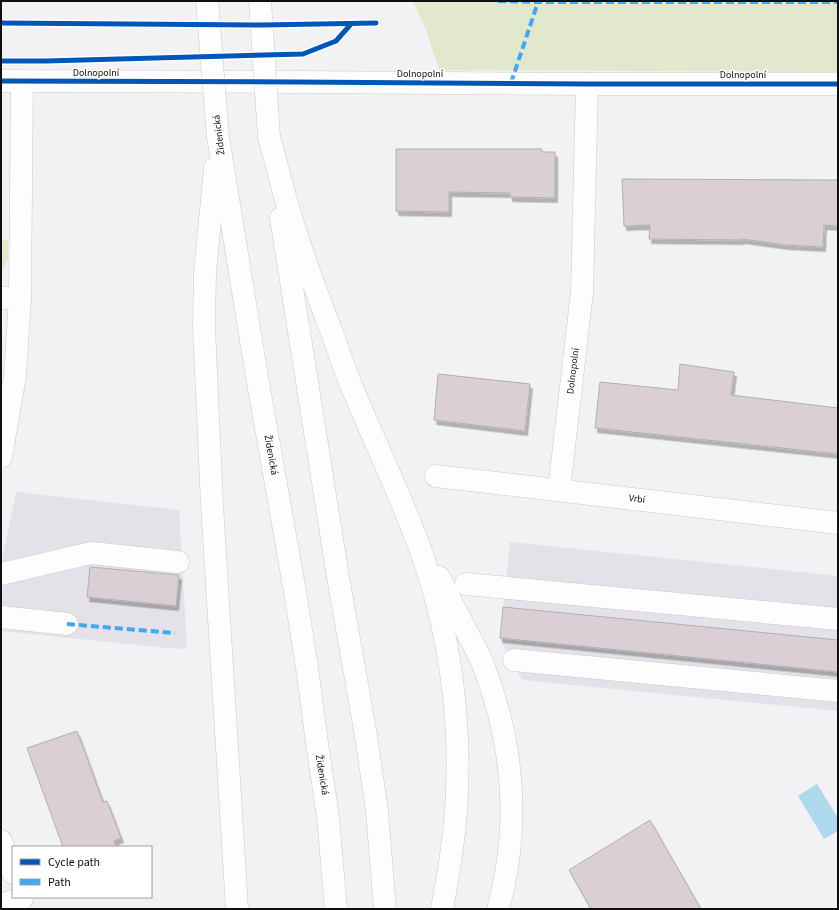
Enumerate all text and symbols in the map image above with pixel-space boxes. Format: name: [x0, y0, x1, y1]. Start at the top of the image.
street label: Dolnopolní: [73, 66, 120, 80]
street label: Dolnopolní: [397, 67, 444, 81]
street label: Dolnopolní: [720, 68, 767, 82]
street label: Židenická: [210, 114, 228, 156]
street label: Dolnopolní: [563, 347, 583, 395]
street label: Židenická: [261, 434, 281, 476]
street label: Vrbí: [628, 491, 647, 507]
street label: Židenická: [312, 754, 332, 796]
legend: [12, 846, 152, 898]
text: Cycle path: [48, 854, 100, 871]
text: Path: [48, 874, 71, 891]

